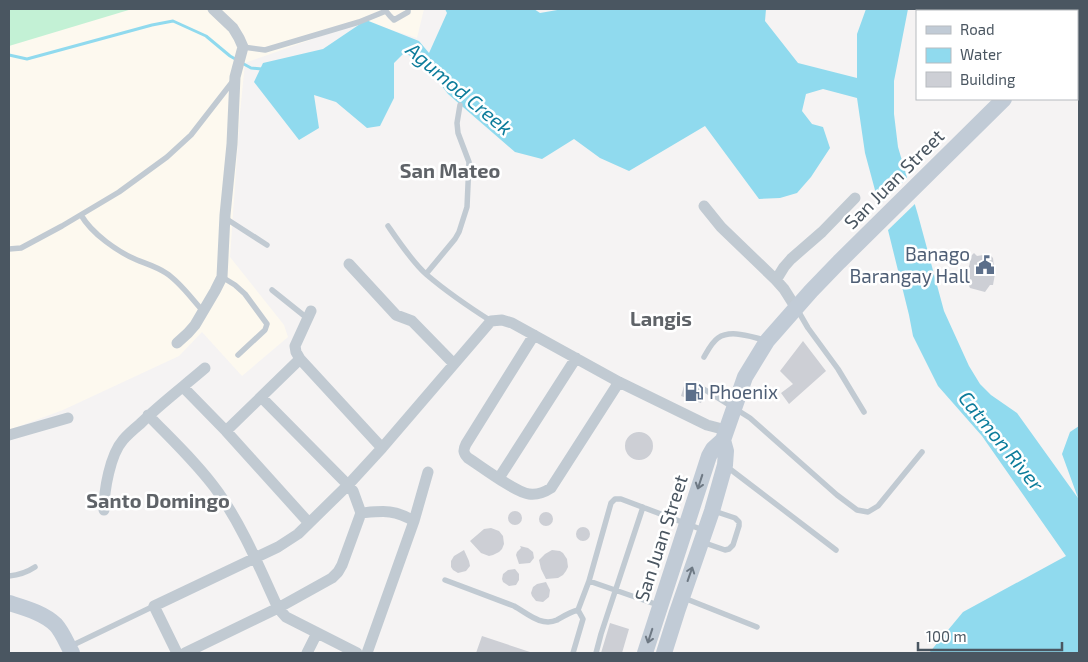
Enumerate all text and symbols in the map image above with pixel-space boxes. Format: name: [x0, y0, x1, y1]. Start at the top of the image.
legend: [916, 10, 1078, 100]
text: Road: [960, 20, 995, 38]
water label: Agumod Creek: [401, 36, 517, 139]
text: Water: [960, 45, 1002, 63]
text: Building: [960, 70, 1016, 88]
street label: San Juan Street: [839, 124, 948, 233]
district label: San Mateo: [400, 158, 500, 182]
place label: Banago Barangay Hall: [849, 242, 970, 287]
public building icon: Banago Barangay Hall: [974, 254, 996, 276]
district label: Langis: [630, 306, 692, 330]
place label: Phoenix: [709, 380, 778, 403]
fuel station icon: Phoenix: [683, 381, 705, 403]
water label: Catmon River: [954, 386, 1050, 496]
street label: San Juan Street: [629, 472, 692, 604]
one-way arrow: [695, 474, 704, 489]
district label: Santo Domingo: [86, 488, 230, 512]
one-way arrow: [686, 566, 695, 582]
scale bar: [918, 620, 1062, 652]
text: 100 m: [926, 627, 967, 645]
one-way arrow: [645, 628, 654, 644]

